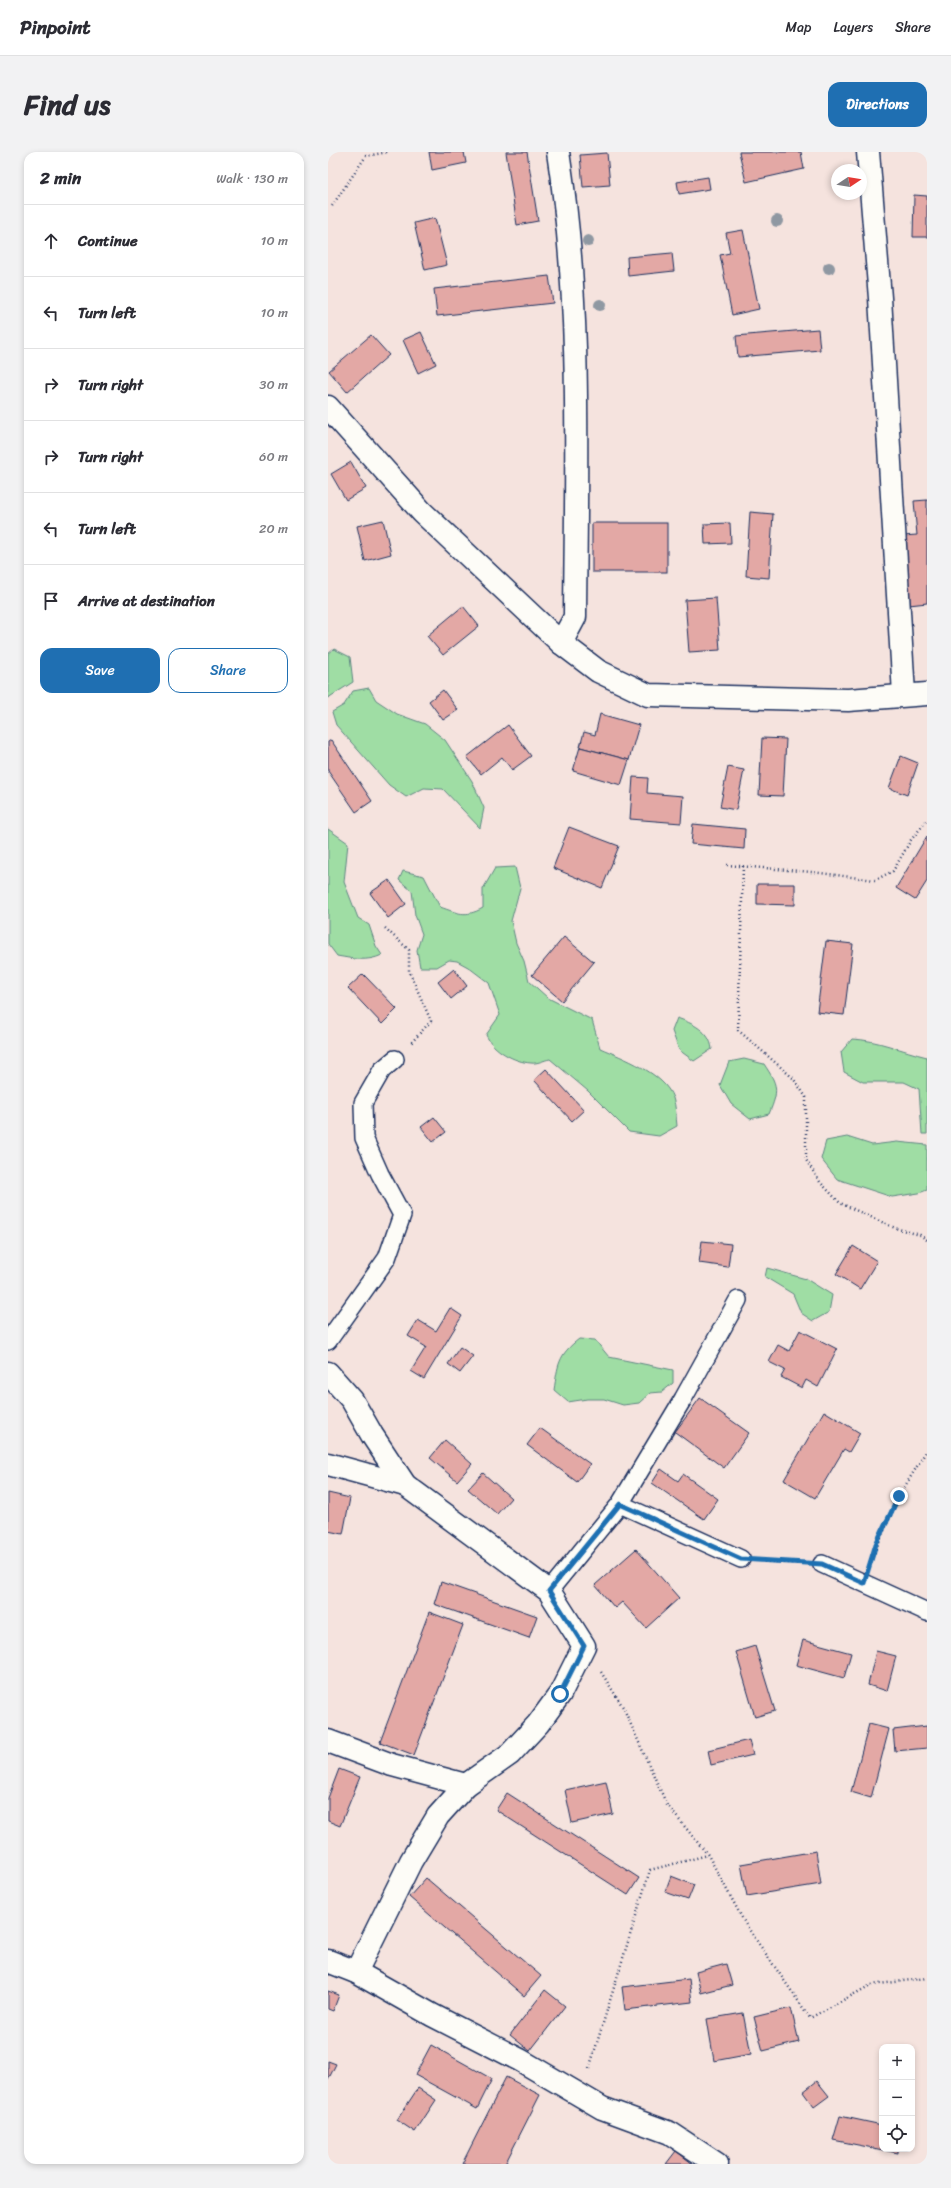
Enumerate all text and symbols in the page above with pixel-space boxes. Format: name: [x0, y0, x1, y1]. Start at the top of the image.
text: Pinpoint: [20, 11, 91, 44]
text: Map: [786, 15, 811, 40]
text: Layers: [833, 15, 873, 40]
text: Share: [895, 15, 931, 40]
text: Find us: [24, 80, 111, 129]
button: Directions: [828, 82, 927, 127]
text: 2 min: [40, 163, 81, 193]
north arrow: [831, 164, 867, 200]
text: Walk · 130 m: [216, 167, 288, 190]
text: Continue: [78, 228, 138, 254]
text: 10 m: [261, 229, 288, 252]
icon: ahead: [40, 230, 62, 252]
text: Turn left: [78, 300, 136, 326]
text: 10 m: [261, 301, 288, 324]
icon: left: [40, 302, 62, 324]
text: Turn right: [78, 372, 143, 398]
text: 30 m: [259, 373, 288, 396]
icon: right: [40, 374, 62, 396]
text: Turn right: [78, 444, 143, 470]
text: 60 m: [259, 445, 288, 468]
icon: right: [40, 446, 62, 468]
text: Turn left: [78, 516, 136, 542]
text: 20 m: [259, 517, 288, 540]
icon: left: [40, 518, 62, 540]
text: Arrive at destination: [78, 588, 215, 614]
icon: arrive: [40, 590, 62, 612]
button: Save: [40, 648, 160, 693]
button: Share: [168, 648, 288, 693]
route end: [890, 1487, 908, 1505]
route start: [551, 1685, 569, 1703]
map controls: [879, 2044, 915, 2152]
button: +: [879, 2044, 915, 2080]
button: −: [879, 2080, 915, 2116]
button: locate: [879, 2116, 915, 2152]

